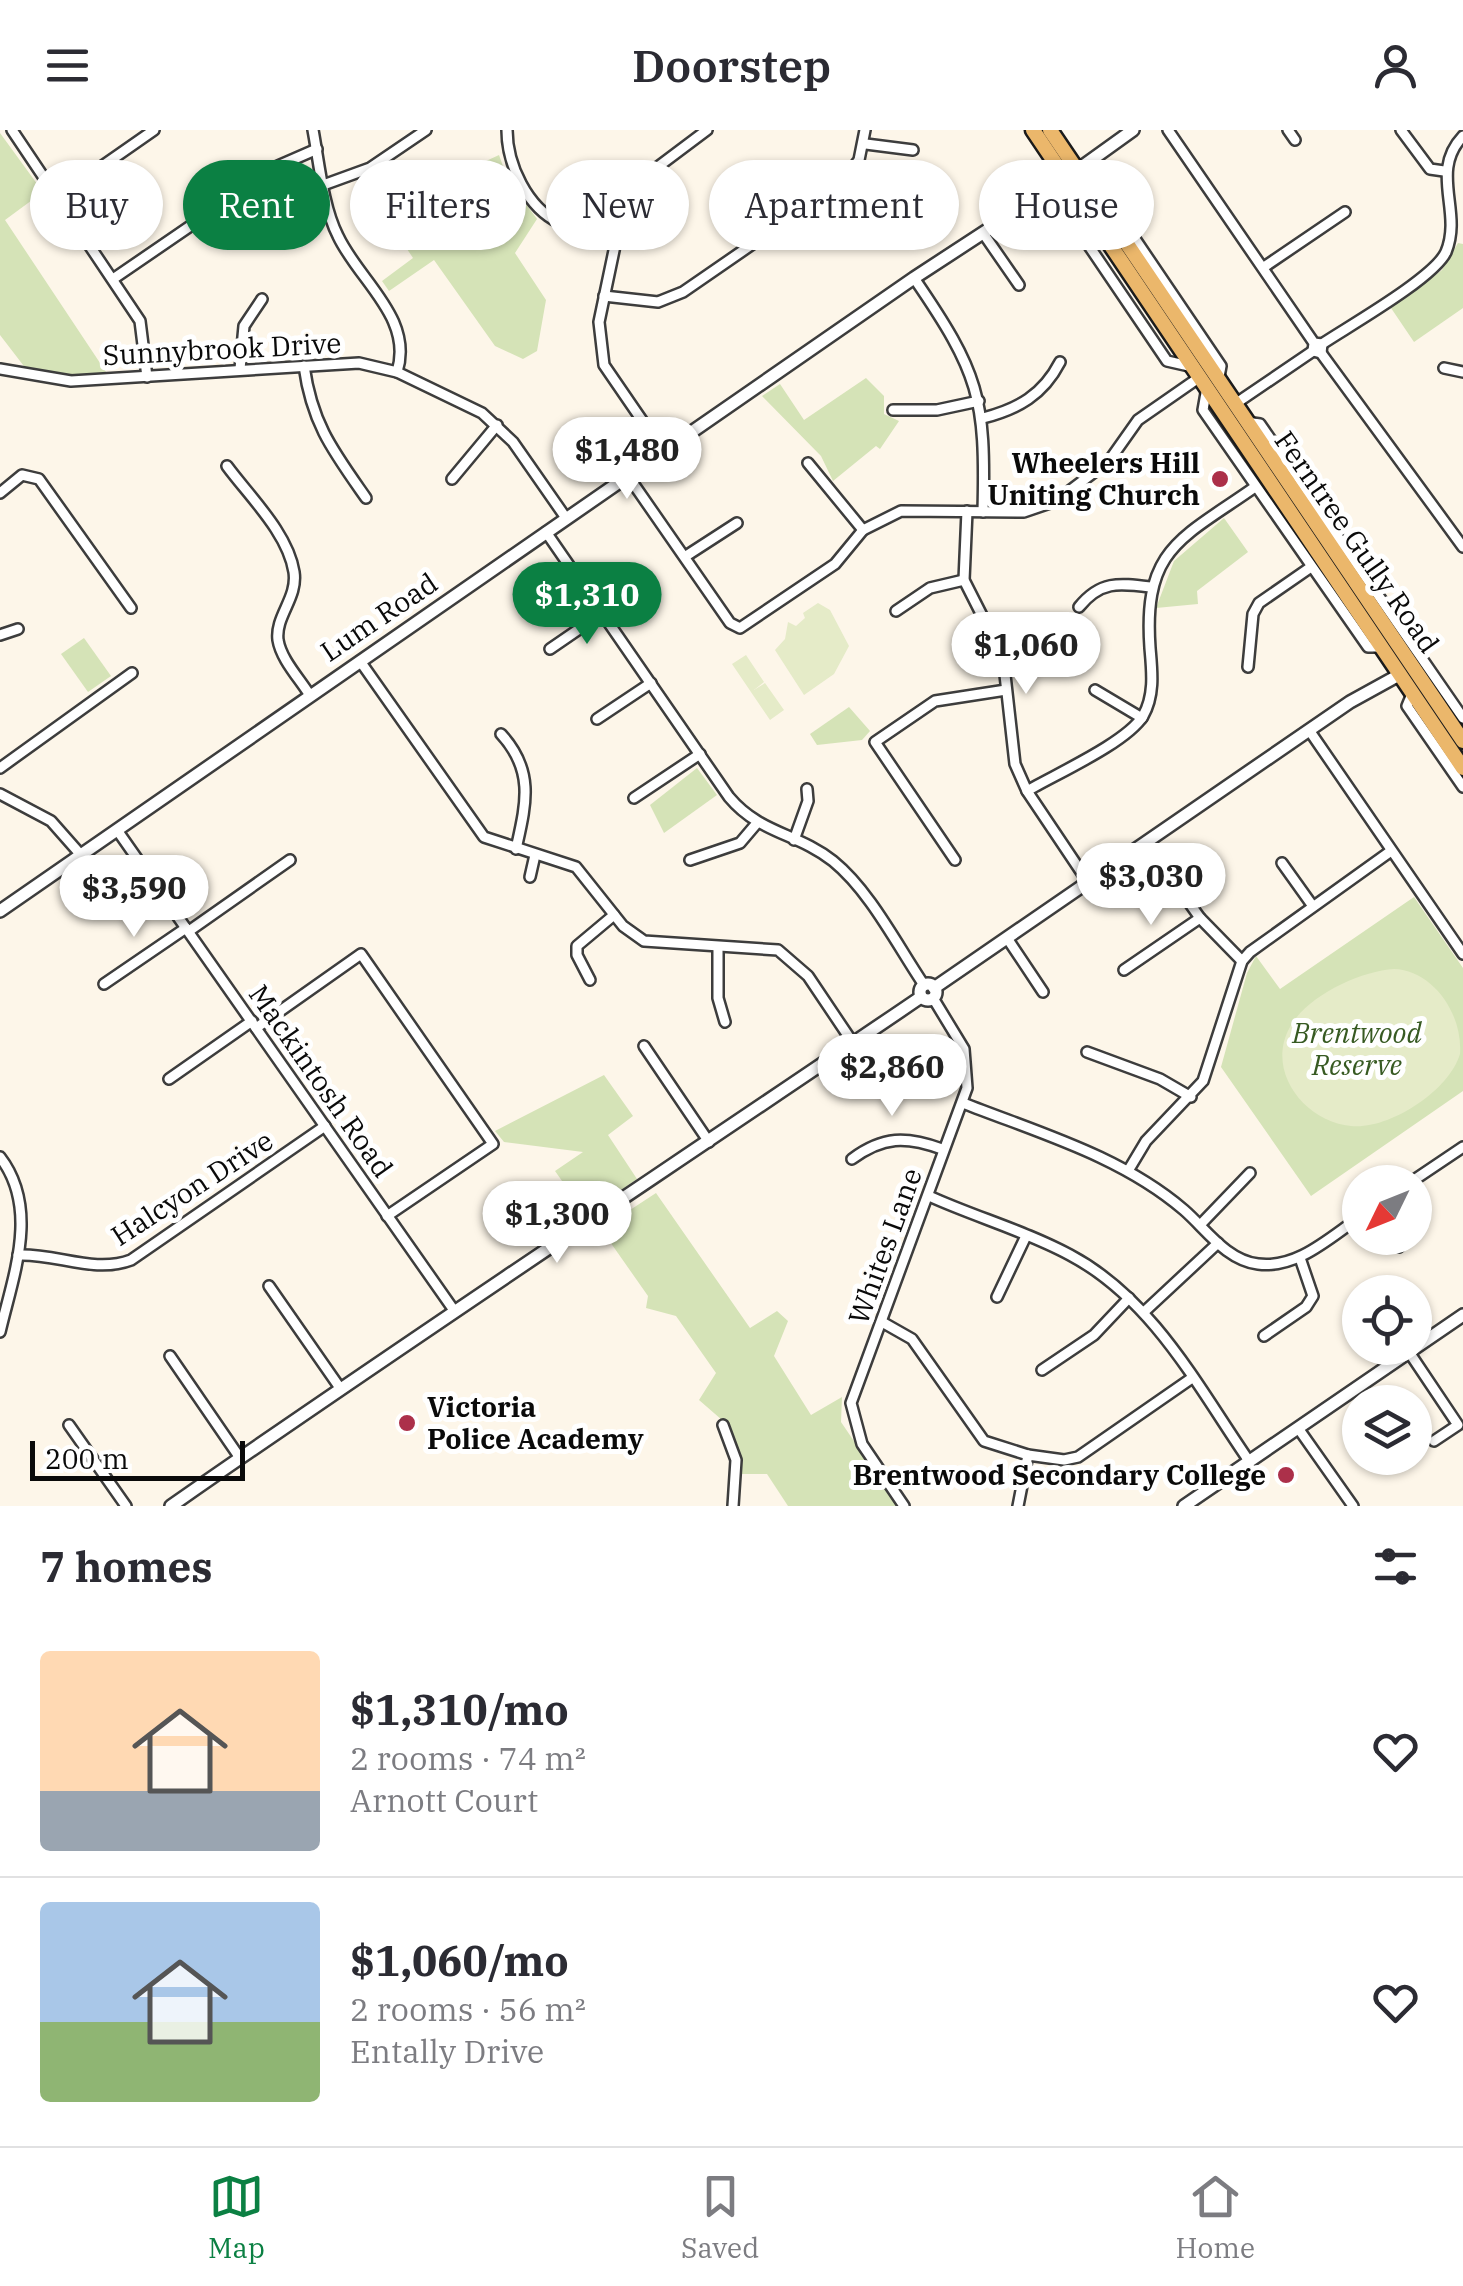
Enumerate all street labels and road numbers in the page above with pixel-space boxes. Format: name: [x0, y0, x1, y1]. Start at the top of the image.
street label: Sunnybrook Drive: [102, 324, 342, 373]
street label: Ferntree Gully Road: [1267, 423, 1448, 660]
street label: Lum Road: [313, 564, 444, 669]
street label: Mackintosh Road: [241, 977, 402, 1184]
street label: Halcyon Drive: [104, 1121, 280, 1254]
street label: Whites Lane: [839, 1163, 930, 1329]

